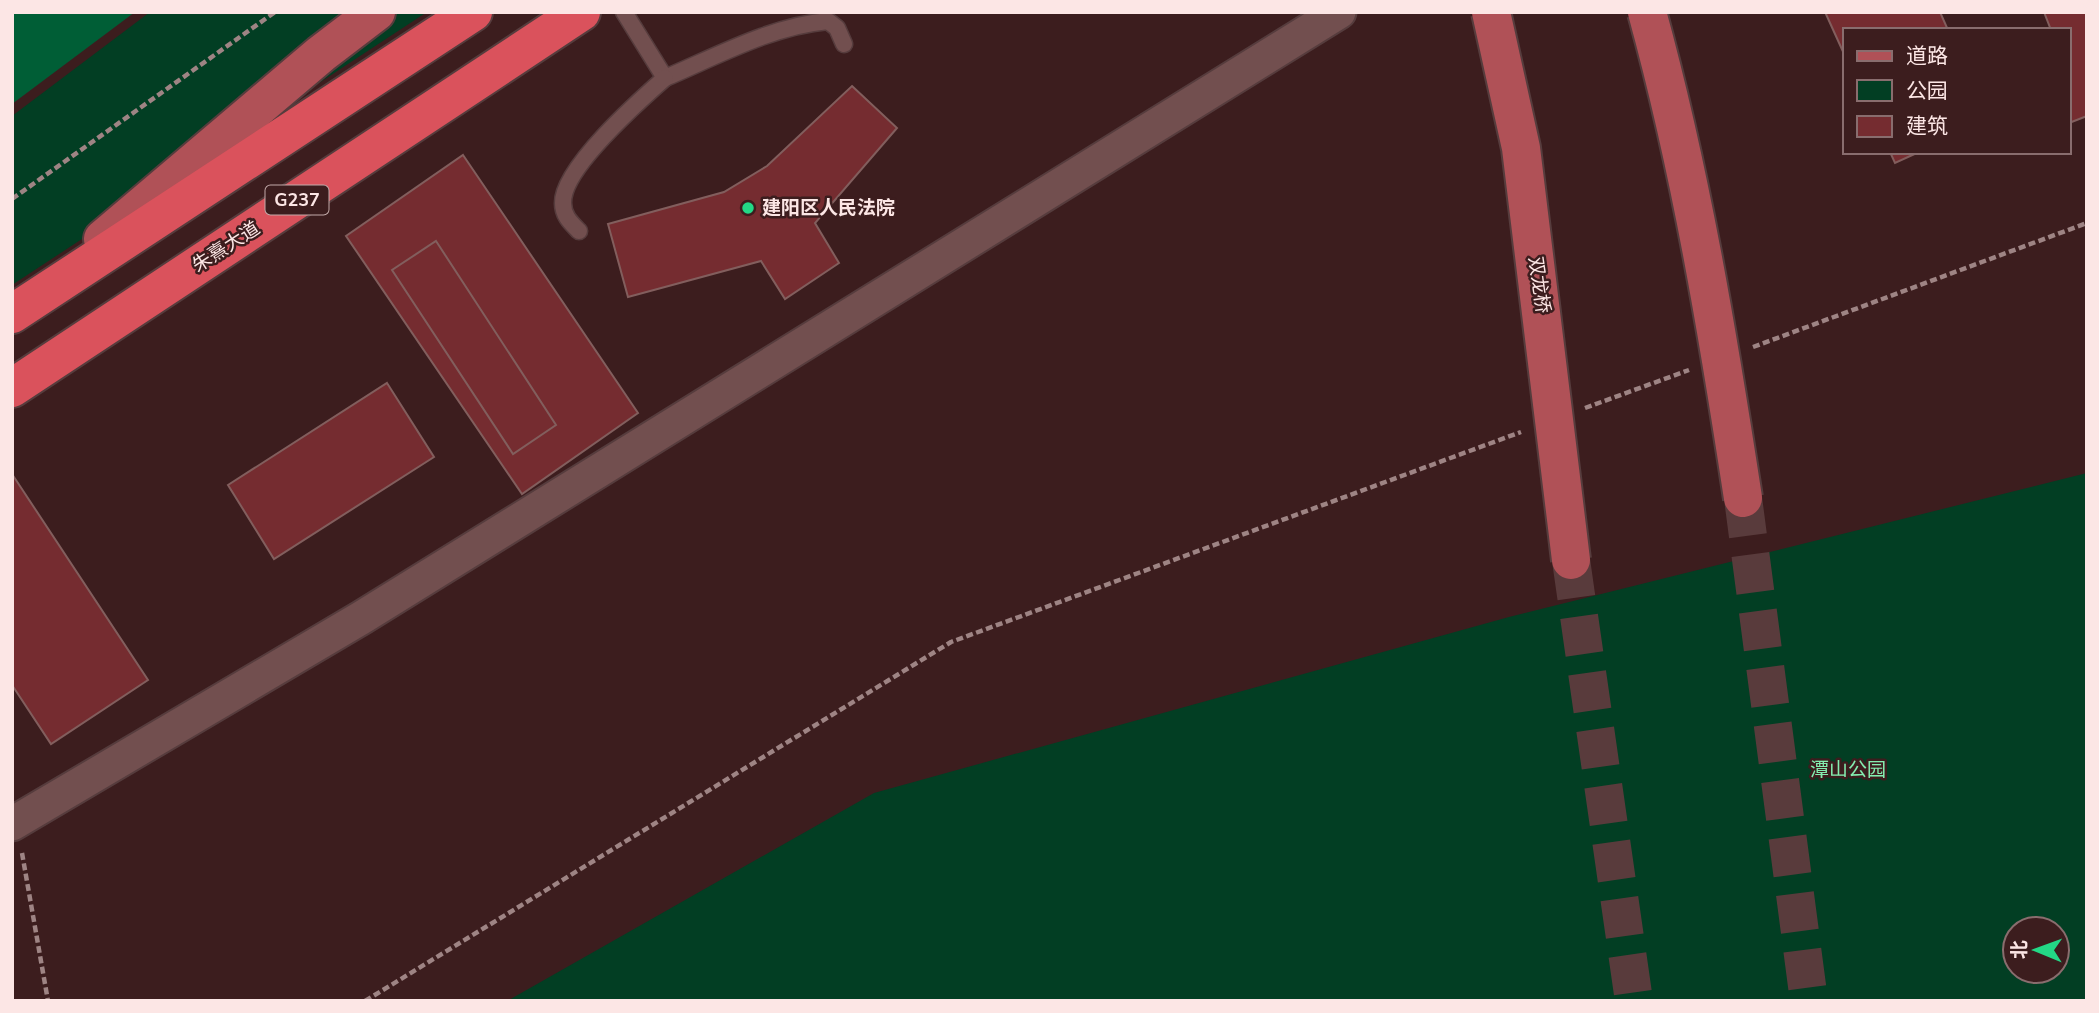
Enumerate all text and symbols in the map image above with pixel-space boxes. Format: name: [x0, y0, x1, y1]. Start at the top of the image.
legend: [1843, 28, 2071, 154]
text: 道路: [1906, 42, 1948, 70]
text: 公园: [1906, 77, 1948, 105]
text: 建筑: [1906, 112, 1948, 140]
road number: G237: [266, 186, 328, 215]
place label: 建阳区人民法院: [762, 195, 895, 221]
marker: 建阳区人民法院: [740, 200, 756, 216]
street label: 朱熹大道: [187, 215, 265, 279]
street label: 双龙桥: [1522, 255, 1556, 315]
park label: 潭山公园: [1810, 757, 1886, 783]
north arrow: [2001, 915, 2071, 985]
text: 北: [2007, 940, 2033, 959]

